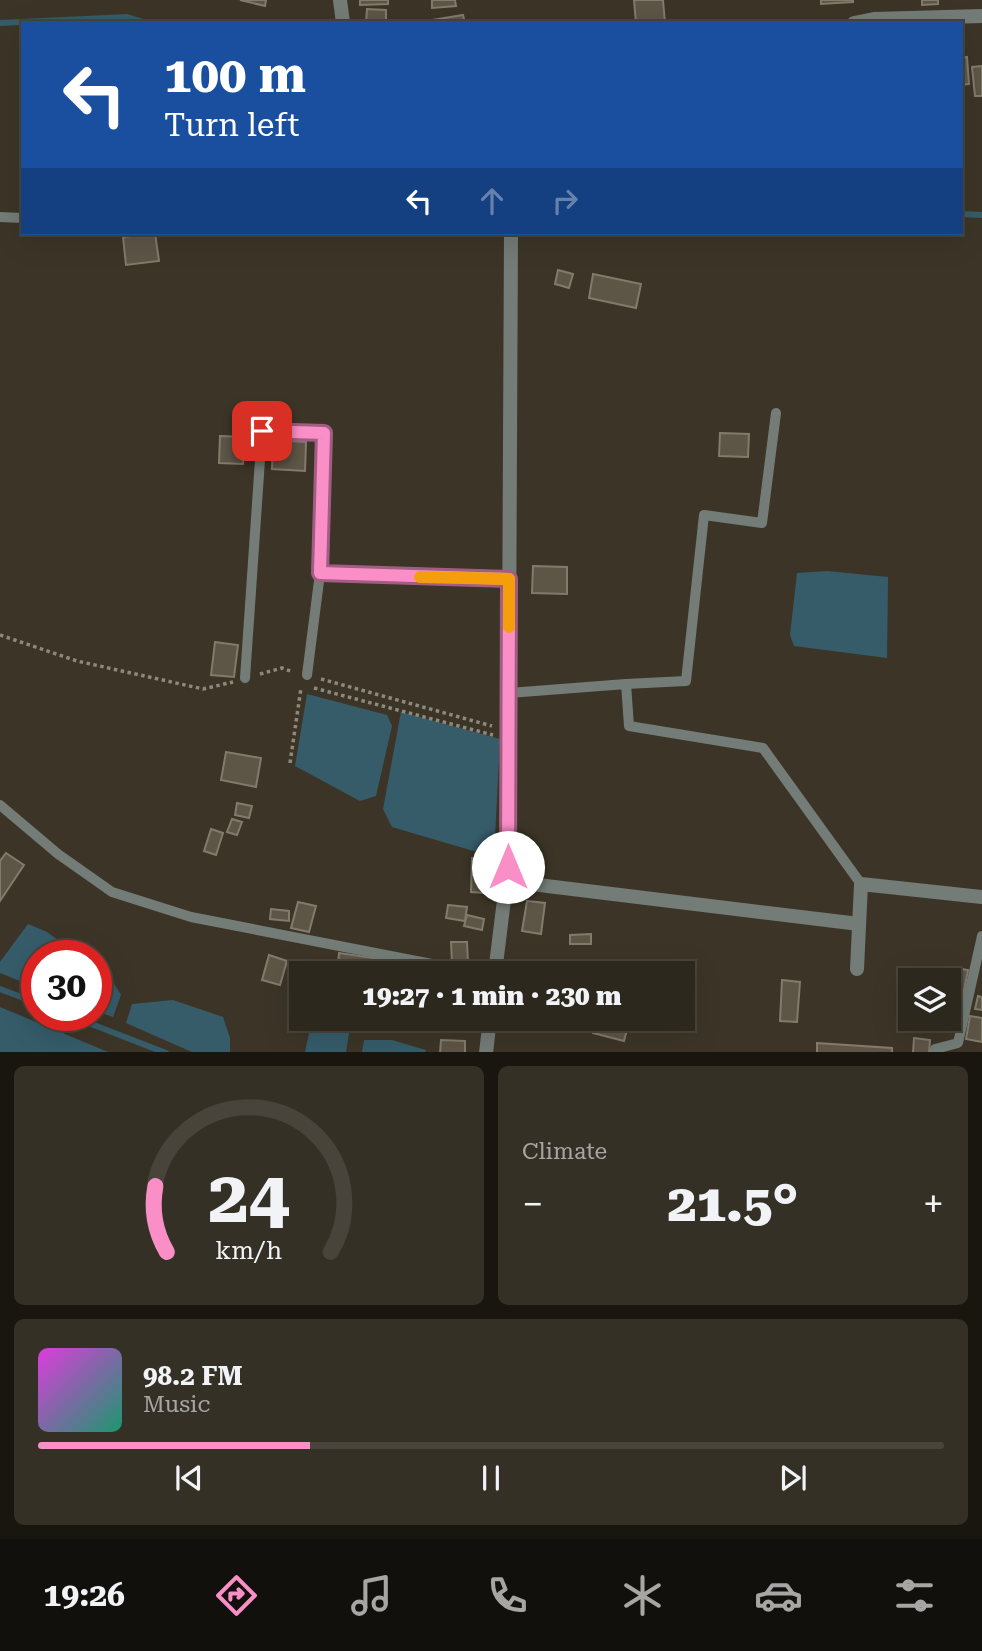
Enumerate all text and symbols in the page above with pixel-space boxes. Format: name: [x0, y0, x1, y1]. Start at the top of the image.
text: 100 m: [164, 47, 306, 104]
icon: left: [49, 49, 140, 140]
text: Turn left: [164, 106, 299, 144]
icon: left: [400, 182, 438, 220]
icon: ahead: [473, 182, 511, 220]
icon: right: [546, 182, 584, 220]
pin: [232, 401, 292, 461]
icon: arrive: [243, 412, 281, 450]
position arrow: [471, 830, 545, 904]
speed limit sign: 30: [21, 940, 112, 1031]
map controls: [898, 968, 961, 1031]
button: layers: [898, 968, 961, 1031]
text: 19:27 · 1 min · 230 m: [362, 981, 622, 1011]
text: Climate: [522, 1138, 607, 1165]
text: 24: [208, 1155, 290, 1240]
text: 21.5°: [668, 1173, 798, 1234]
text: −: [522, 1182, 543, 1226]
text: +: [923, 1182, 944, 1226]
text: km/h: [216, 1235, 282, 1264]
text: 98.2 FM: [143, 1361, 243, 1391]
text: Music: [143, 1391, 210, 1418]
icon: previous: [170, 1459, 208, 1497]
icon: pause: [472, 1459, 510, 1497]
icon: next: [774, 1459, 812, 1497]
icon: directions: [212, 1571, 261, 1620]
icon: music: [347, 1571, 396, 1620]
icon: phone: [483, 1571, 532, 1620]
icon: climate: [618, 1571, 667, 1620]
icon: car: [754, 1571, 803, 1620]
icon: filters: [890, 1571, 939, 1620]
text: 19:26: [43, 1576, 125, 1614]

